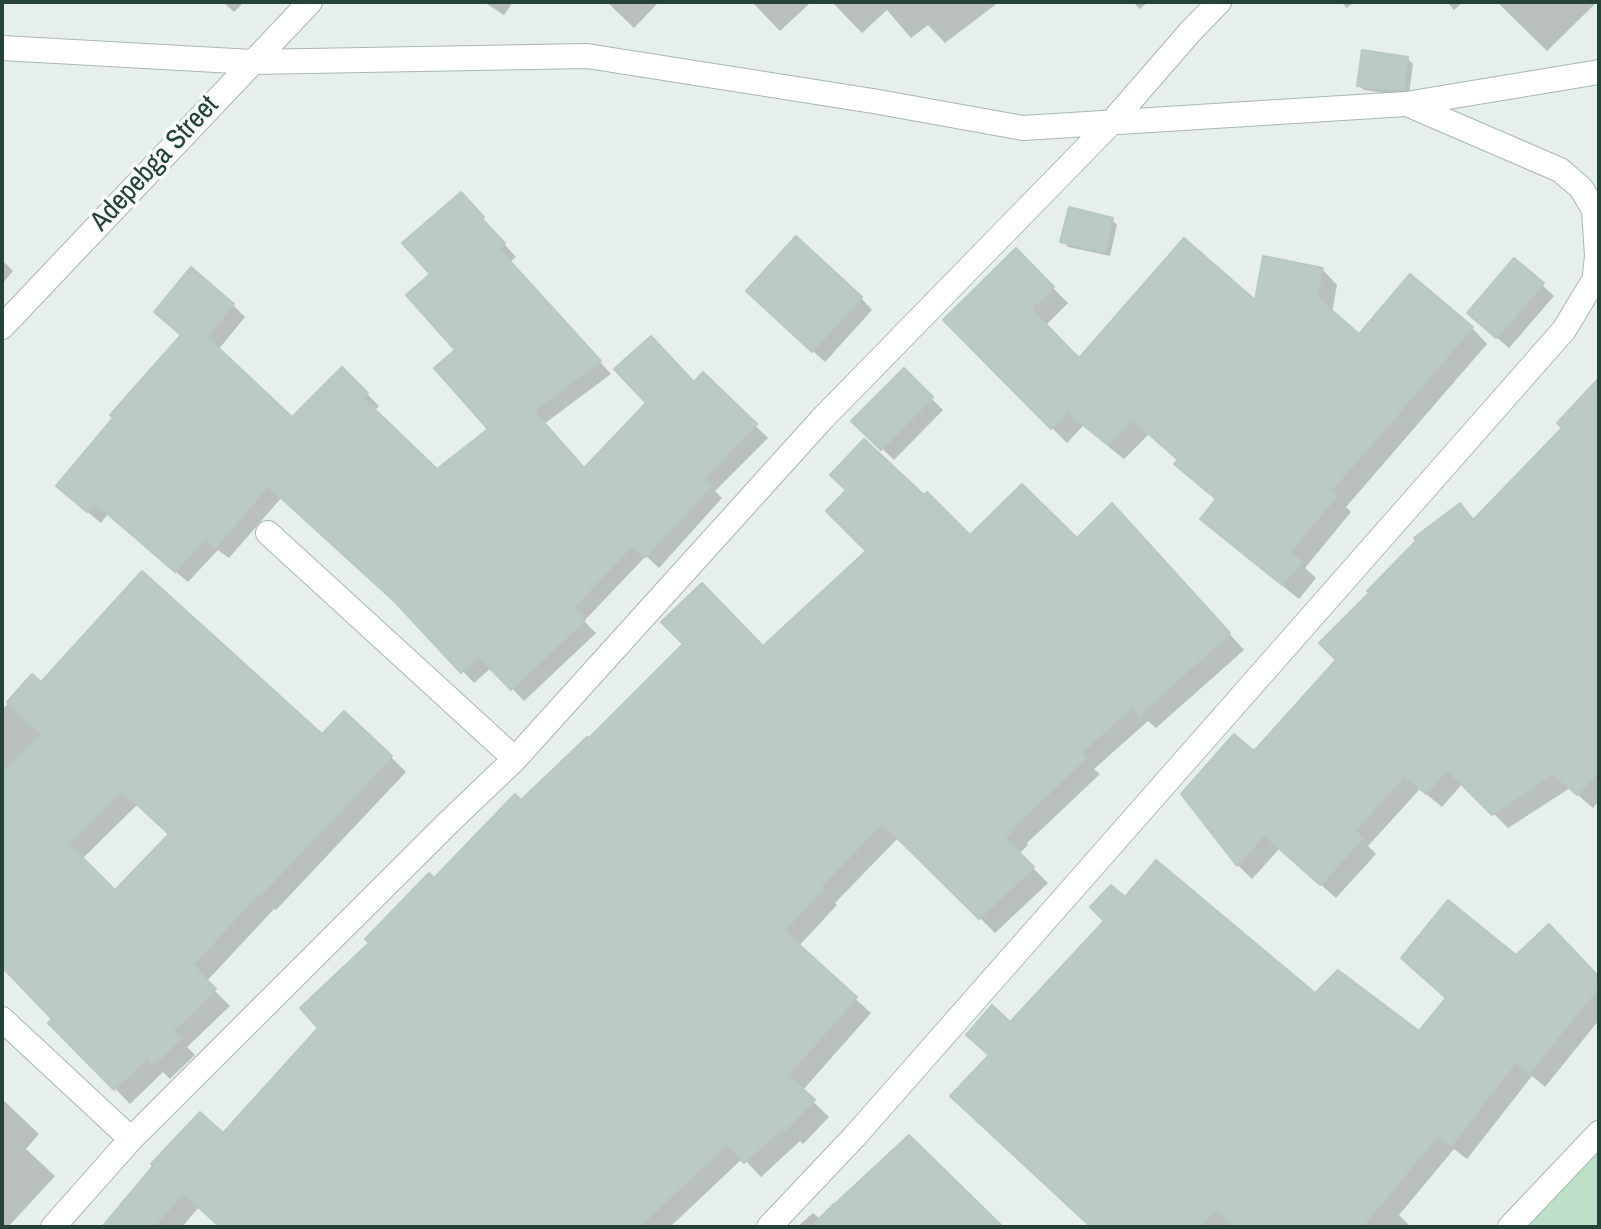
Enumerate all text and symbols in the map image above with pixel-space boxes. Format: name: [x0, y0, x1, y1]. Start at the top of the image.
street label: Adepebga Street: [84, 90, 226, 238]

